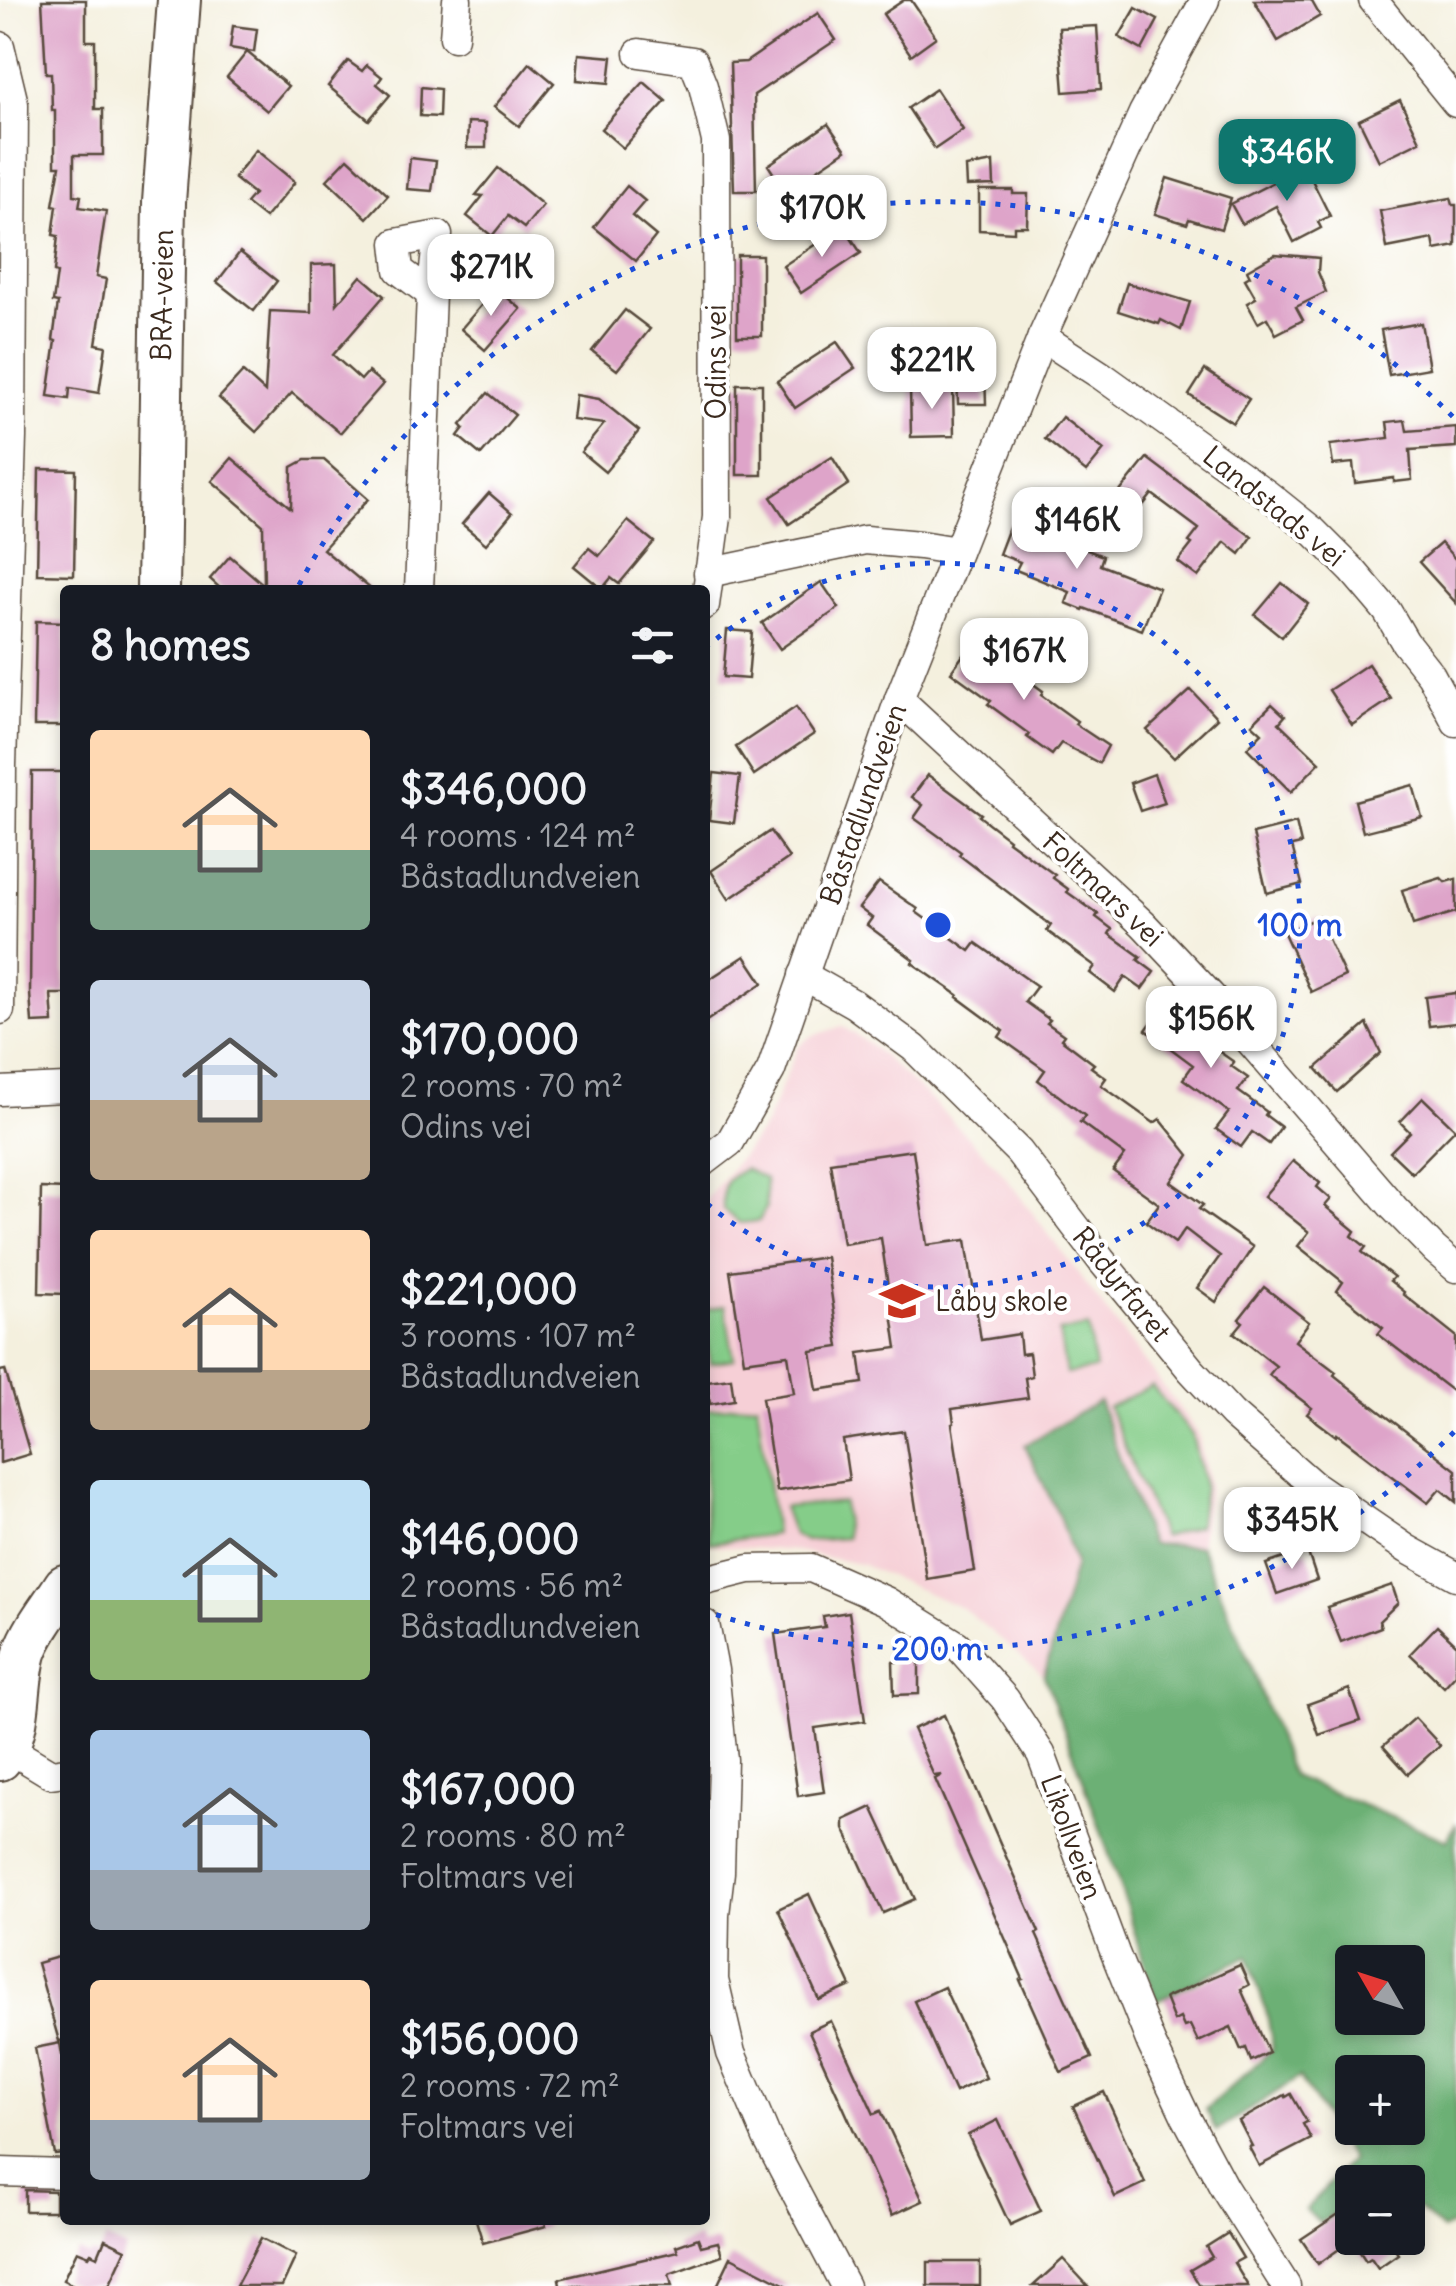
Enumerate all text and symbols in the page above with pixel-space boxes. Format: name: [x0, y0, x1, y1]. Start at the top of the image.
pin: $346K: [1217, 119, 1357, 204]
text: $346K: [1241, 131, 1333, 172]
pin: $170K: [752, 175, 892, 260]
text: $170K: [779, 187, 865, 228]
street label: BRA-veien: [143, 229, 181, 361]
pin: $271K: [421, 234, 561, 319]
text: $271K: [449, 246, 533, 287]
street label: Odins vei: [698, 305, 734, 419]
pin: $221K: [862, 327, 1002, 412]
text: $221K: [889, 339, 975, 380]
street label: Landstads vei: [1196, 438, 1352, 574]
pin: $146K: [1007, 487, 1147, 572]
text: $146K: [1034, 499, 1120, 540]
icon: filters: [625, 618, 680, 673]
pin: $167K: [954, 618, 1094, 703]
text: 8 homes: [90, 619, 251, 671]
text: $167K: [982, 630, 1066, 671]
street label: Båstadlundveien: [812, 699, 914, 909]
text: $346,000: [400, 763, 587, 815]
icon: home: [170, 770, 290, 890]
text: 4 rooms · 124 m²: [400, 815, 636, 856]
street label: Foltmars vei: [1035, 824, 1171, 954]
text: Båstadlundveien: [400, 856, 640, 897]
text: 100 m: [1258, 906, 1342, 944]
centre of rings: [920, 907, 956, 943]
pin: $156K: [1141, 986, 1281, 1071]
text: $156K: [1168, 998, 1254, 1039]
text: $170,000: [400, 1013, 579, 1065]
icon: home: [170, 1020, 290, 1140]
text: 2 rooms · 70 m²: [400, 1065, 623, 1106]
text: Odins vei: [400, 1106, 531, 1147]
street label: Rådyrfaret: [1065, 1219, 1179, 1349]
text: $221,000: [400, 1263, 578, 1315]
icon: home: [170, 1270, 290, 1390]
school or university icon: Låby skole: [878, 1277, 926, 1325]
place label: Låby skole: [935, 1283, 1068, 1319]
text: 3 rooms · 107 m²: [400, 1315, 636, 1356]
text: Båstadlundveien: [400, 1356, 640, 1397]
pin: $345K: [1222, 1487, 1362, 1572]
text: $345K: [1246, 1499, 1338, 1540]
text: $146,000: [400, 1513, 579, 1565]
icon: home: [170, 1520, 290, 1640]
text: 2 rooms · 56 m²: [400, 1565, 623, 1606]
text: Båstadlundveien: [400, 1606, 640, 1647]
text: 200 m: [893, 1630, 983, 1668]
text: $167,000: [400, 1763, 576, 1815]
icon: home: [170, 1770, 290, 1890]
street label: Likollveien: [1033, 1770, 1111, 1904]
text: 2 rooms · 80 m²: [400, 1815, 626, 1856]
text: Foltmars vei: [400, 1856, 574, 1897]
north arrow: [1335, 1945, 1425, 2035]
map controls: [1335, 1945, 1425, 2255]
text: $156,000: [400, 2013, 579, 2065]
icon: home: [170, 2020, 290, 2140]
button: +: [1335, 2055, 1425, 2145]
text: 2 rooms · 72 m²: [400, 2065, 620, 2106]
text: Foltmars vei: [400, 2106, 574, 2147]
button: −: [1335, 2165, 1425, 2255]

